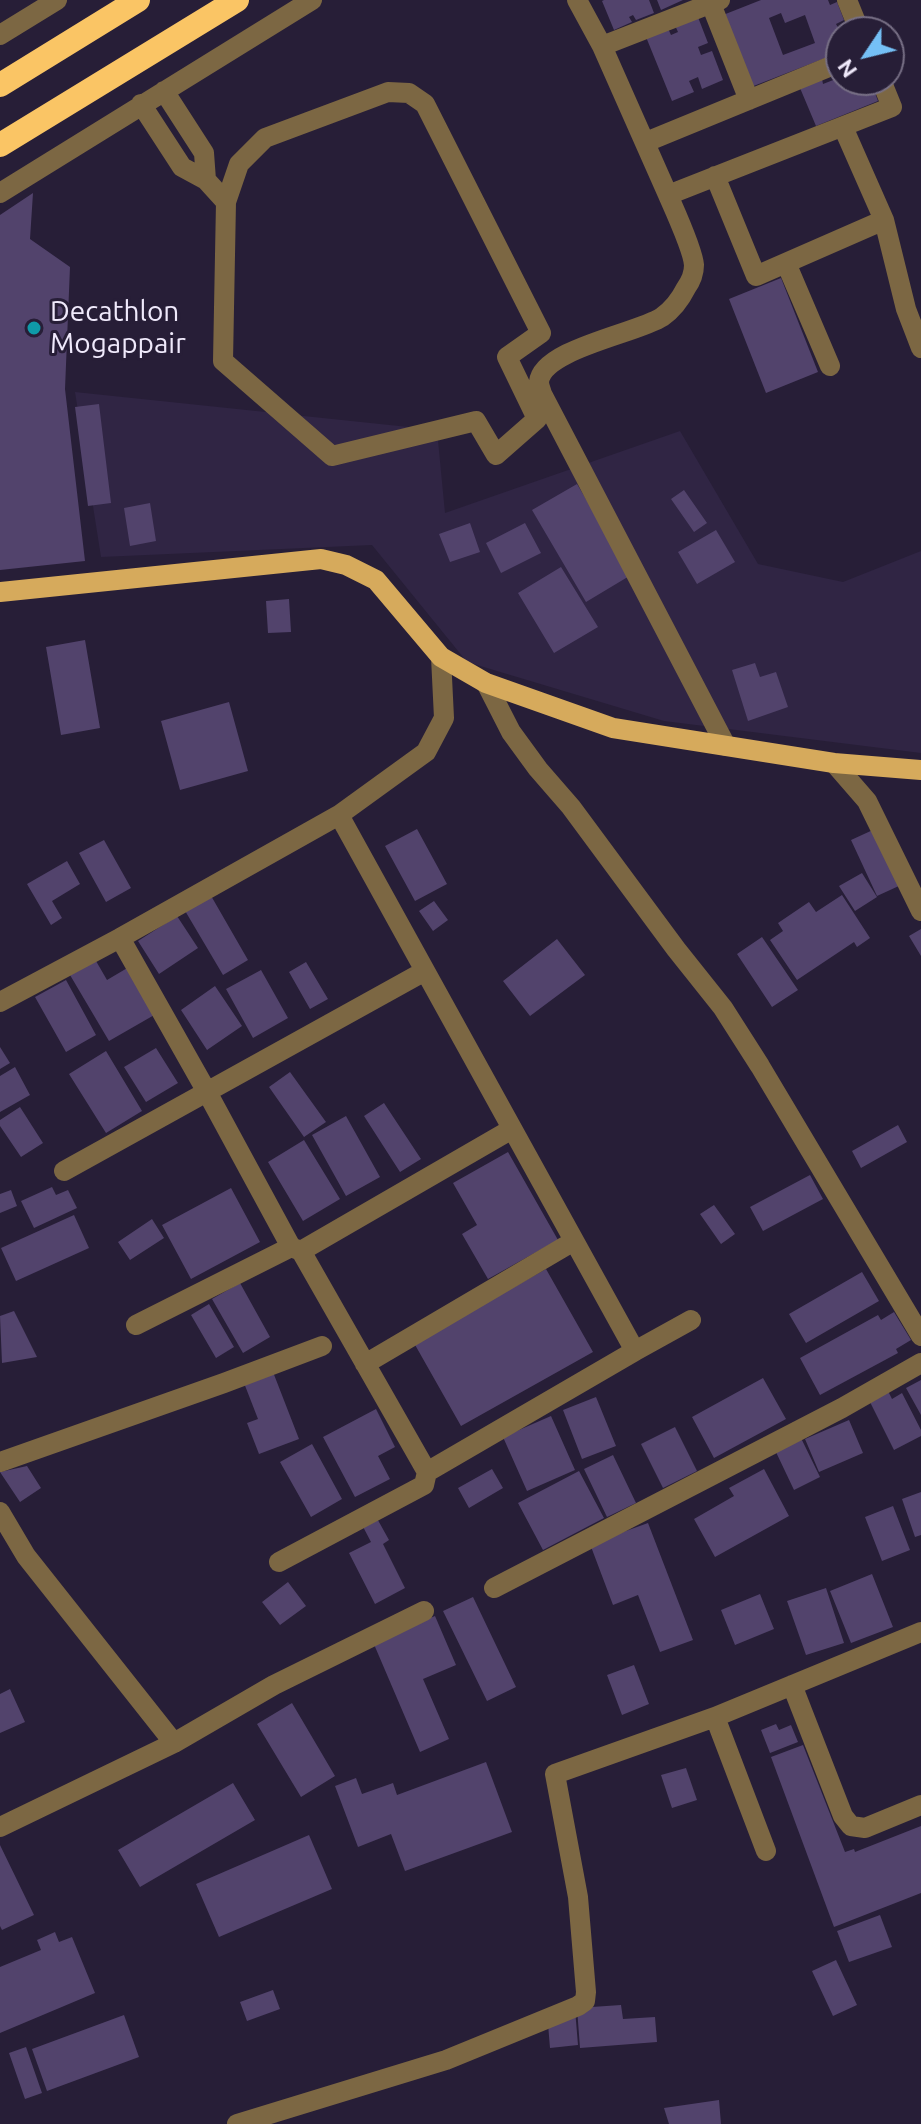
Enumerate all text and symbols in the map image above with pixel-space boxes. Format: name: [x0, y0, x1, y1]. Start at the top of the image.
north arrow: [825, 16, 905, 96]
text: N: [832, 55, 862, 83]
place label: Decathlon Mogappair: [50, 295, 186, 361]
marker: Decathlon Mogappair: [25, 319, 43, 337]

